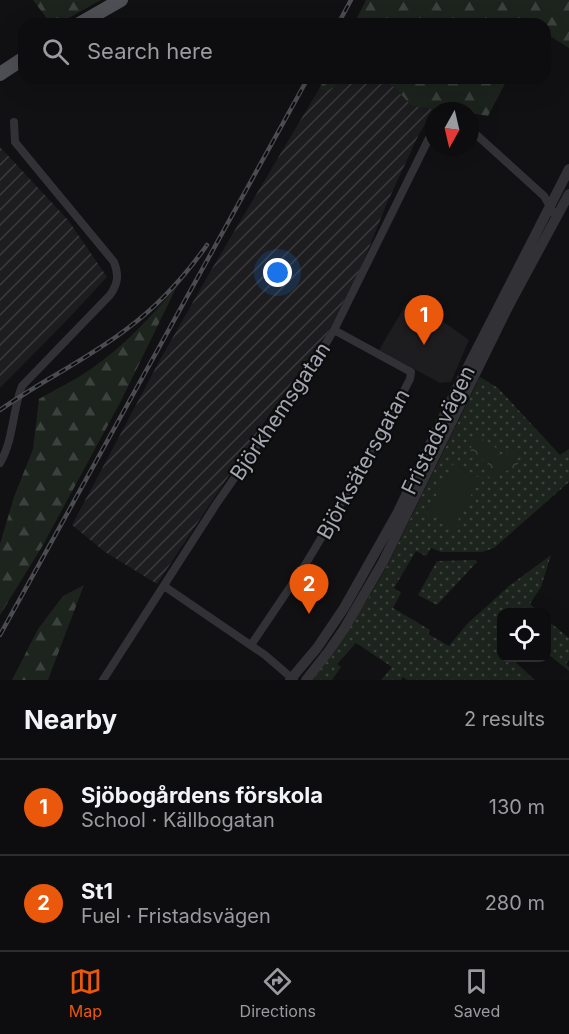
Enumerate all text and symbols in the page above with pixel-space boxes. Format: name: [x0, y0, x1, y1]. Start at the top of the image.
search box: [18, 18, 551, 84]
icon: search: [39, 35, 72, 68]
text: Search here: [87, 38, 213, 64]
north arrow: [425, 102, 479, 156]
your location: [263, 258, 292, 287]
pin: 1: [404, 296, 444, 345]
street label: Björkhemsgatan: [225, 337, 335, 485]
street label: Fristadsvägen: [396, 362, 480, 498]
street label: Björksätersgatan: [311, 385, 415, 543]
pin: 2: [290, 564, 328, 614]
map controls: [497, 608, 551, 662]
button: locate: [497, 608, 551, 662]
text: Nearby: [24, 704, 117, 735]
text: 2 results: [464, 707, 545, 731]
text: Sjöbogårdens förskola: [81, 782, 323, 808]
text: 1: [39, 795, 48, 819]
text: 130 m: [489, 795, 545, 819]
text: School · Källbogatan: [81, 808, 275, 832]
text: St1: [81, 878, 113, 904]
text: 2: [37, 891, 50, 915]
text: 280 m: [485, 891, 545, 915]
text: Fuel · Fristadsvägen: [81, 904, 271, 928]
tab: Map: [69, 965, 102, 1021]
tab: Directions: [240, 965, 316, 1021]
tab: Saved: [453, 965, 500, 1021]

